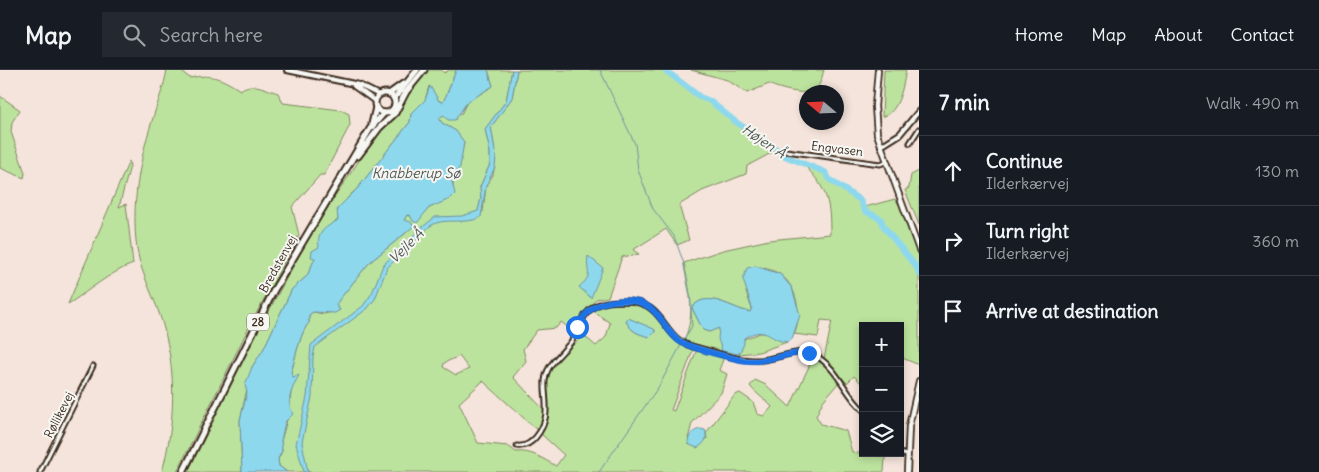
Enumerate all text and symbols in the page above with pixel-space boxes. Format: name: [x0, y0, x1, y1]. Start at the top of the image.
search box: [102, 12, 452, 57]
text: Map: [25, 20, 72, 50]
icon: search: [120, 21, 148, 49]
text: Search here: [160, 23, 263, 47]
text: Home: [1015, 23, 1063, 46]
text: Map: [1091, 23, 1126, 46]
text: About: [1154, 23, 1202, 46]
text: Contact: [1230, 23, 1294, 46]
north arrow: [799, 85, 844, 130]
text: 7 min: [939, 89, 990, 116]
text: Walk · 490 m: [1206, 93, 1299, 113]
water label: Højen Å: [739, 120, 790, 163]
street label: Engvasen: [810, 138, 864, 159]
text: Continue: [986, 149, 1063, 173]
icon: ahead: [939, 157, 967, 185]
text: 130 m: [1255, 161, 1299, 181]
water label: Knabberup Sø: [372, 164, 461, 182]
text: Ilderkærvej: [986, 173, 1069, 193]
text: Turn right: [986, 219, 1069, 243]
water label: Vejle Å: [385, 224, 428, 267]
icon: right: [939, 227, 967, 255]
text: 360 m: [1252, 231, 1299, 251]
street label: Bredstenvej: [256, 232, 300, 295]
text: Ilderkærvej: [986, 243, 1069, 263]
icon: arrive: [939, 297, 967, 325]
text: Arrive at destination: [986, 299, 1159, 323]
road number: 28: [247, 313, 269, 330]
route start: [566, 316, 589, 339]
map controls: [859, 322, 904, 457]
button: +: [859, 322, 904, 367]
route end: [798, 342, 821, 365]
button: −: [859, 367, 904, 412]
street label: Røllikevej: [41, 389, 77, 440]
button: layers: [859, 412, 904, 457]

